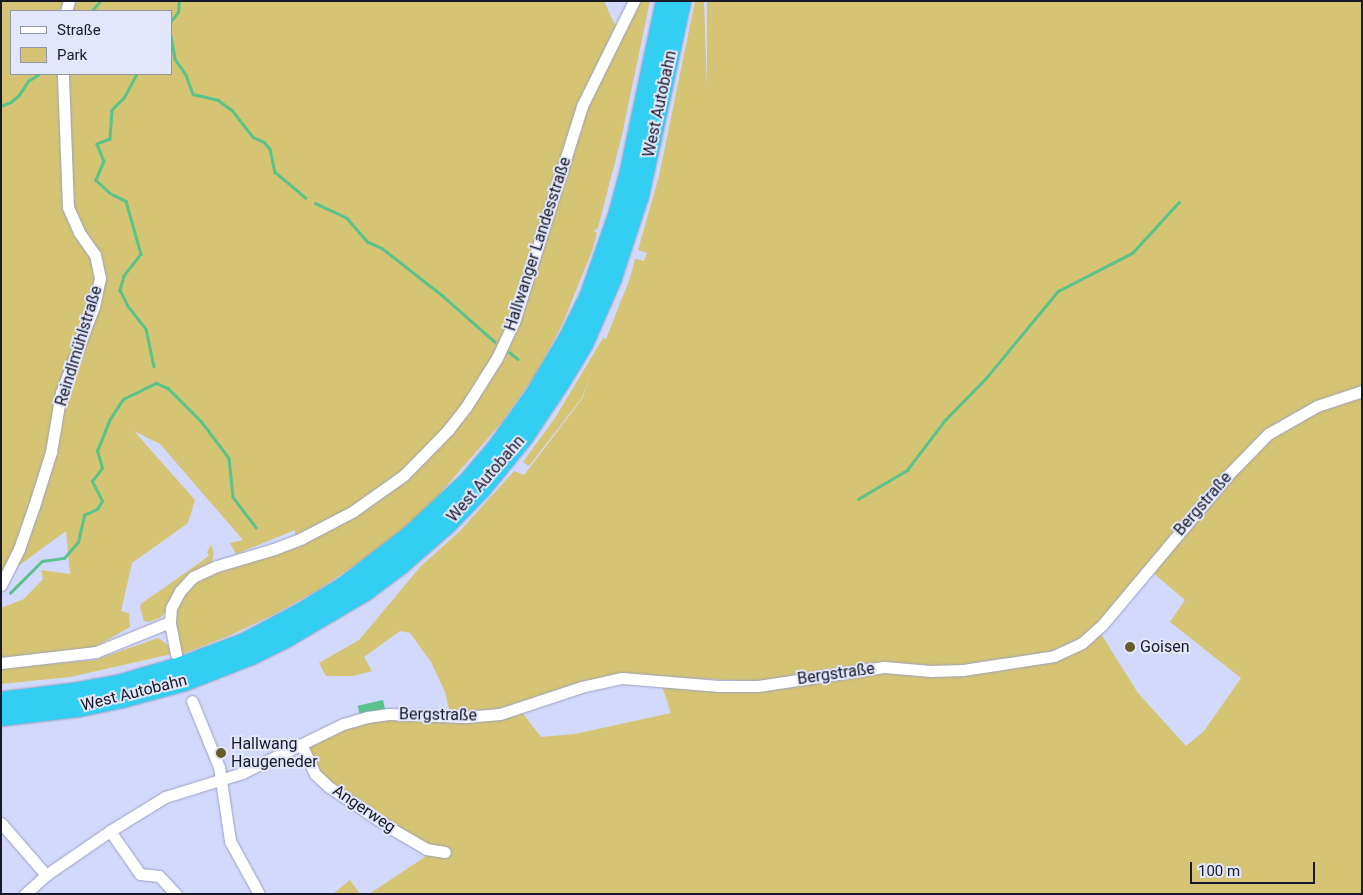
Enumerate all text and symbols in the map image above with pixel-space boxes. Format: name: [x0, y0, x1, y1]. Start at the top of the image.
legend: [10, 10, 172, 75]
text: Straße: [57, 21, 101, 39]
text: Park: [57, 46, 87, 64]
street label: West Autobahn: [639, 49, 681, 159]
street label: Hallwanger Landesstraße: [501, 155, 575, 333]
street label: Reindlmühlstraße: [52, 283, 106, 409]
street label: West Autobahn: [443, 432, 529, 526]
street label: Bergstraße: [1170, 468, 1236, 540]
place label: Goisen: [1140, 637, 1189, 657]
marker: Goisen: [1124, 641, 1136, 653]
street label: Bergstraße: [796, 659, 876, 689]
street label: West Autobahn: [79, 671, 189, 715]
street label: Bergstraße: [399, 705, 477, 725]
place label: Hallwang Haugeneder: [231, 734, 318, 772]
marker: Hallwang Haugeneder: [215, 747, 227, 759]
street label: Angerweg: [329, 781, 399, 837]
scale bar: [1193, 852, 1318, 884]
text: 100 m: [1198, 862, 1240, 880]

